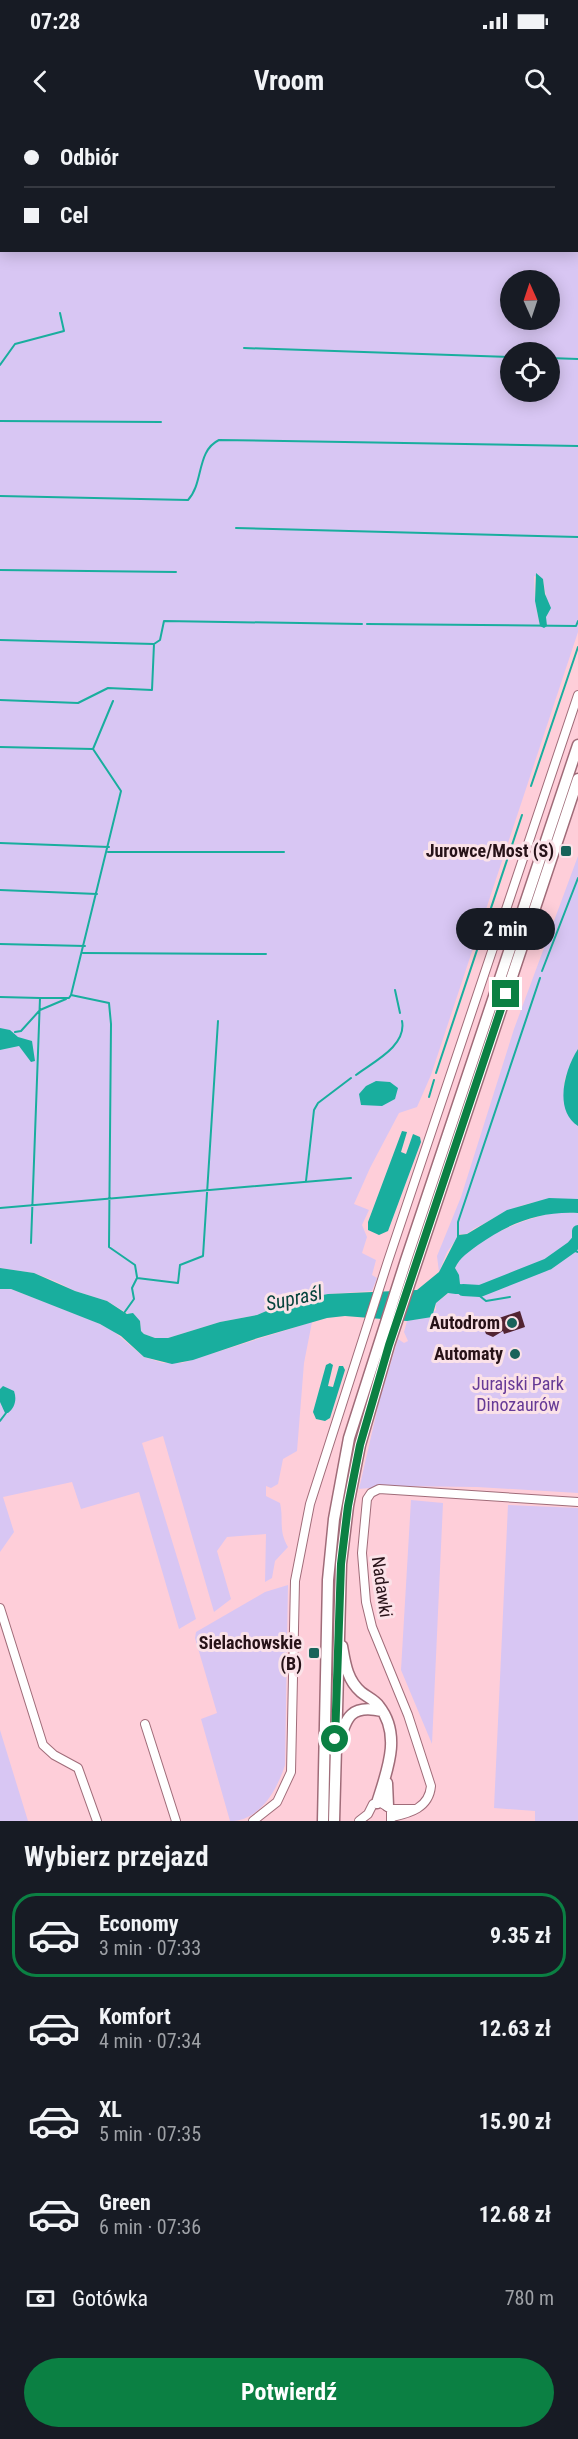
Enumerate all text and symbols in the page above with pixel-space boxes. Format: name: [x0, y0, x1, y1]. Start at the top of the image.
text: 07:28: [30, 9, 81, 34]
icon: back: [24, 65, 57, 98]
text: Vroom: [254, 65, 324, 97]
icon: search: [521, 65, 554, 98]
text: Odbiór: [60, 145, 119, 170]
text: Cel: [60, 203, 89, 228]
north arrow: [500, 270, 560, 330]
map controls: [500, 270, 560, 402]
button: locate: [500, 342, 560, 402]
place label: Jurowce/Most (S): [426, 840, 554, 862]
marker: Jurowce/Most (S): [559, 844, 573, 858]
callout: 2 min: [456, 907, 556, 949]
text: 2 min: [483, 917, 528, 941]
route end: [492, 980, 519, 1007]
water label: Supraśl: [264, 1280, 325, 1316]
place label: Autodrom: [429, 1312, 500, 1333]
marker: Autodrom: [505, 1316, 519, 1330]
place label: Automaty: [434, 1343, 503, 1364]
marker: Automaty: [508, 1347, 522, 1361]
park label: Jurajski Park Dinozaurów: [472, 1373, 564, 1415]
street label: Nadawki: [368, 1555, 397, 1619]
place label: Sielachowskie (B): [199, 1632, 302, 1675]
marker: Sielachowskie (B): [307, 1646, 321, 1660]
route start: [321, 1725, 348, 1752]
text: Wybierz przejazd: [24, 1841, 209, 1873]
icon: car: [27, 1908, 81, 1962]
text: Economy: [99, 1911, 179, 1936]
text: 9.35 zł: [490, 1923, 551, 1948]
text: 3 min · 07:33: [99, 1936, 201, 1960]
icon: car: [27, 2001, 81, 2055]
text: Komfort: [99, 2004, 171, 2029]
text: 12.63 zł: [479, 2016, 551, 2041]
text: 4 min · 07:34: [99, 2029, 201, 2053]
icon: car: [27, 2094, 81, 2148]
text: XL: [99, 2097, 122, 2122]
text: 15.90 zł: [479, 2109, 551, 2134]
text: 5 min · 07:35: [99, 2122, 201, 2146]
icon: car: [27, 2187, 81, 2241]
text: Green: [99, 2190, 151, 2215]
text: 12.68 zł: [479, 2202, 551, 2227]
text: 6 min · 07:36: [99, 2215, 201, 2239]
icon: cash: [24, 2282, 57, 2315]
text: Gotówka: [72, 2286, 148, 2311]
text: 780 m: [505, 2286, 554, 2310]
button: Potwierdź: [24, 2358, 554, 2427]

